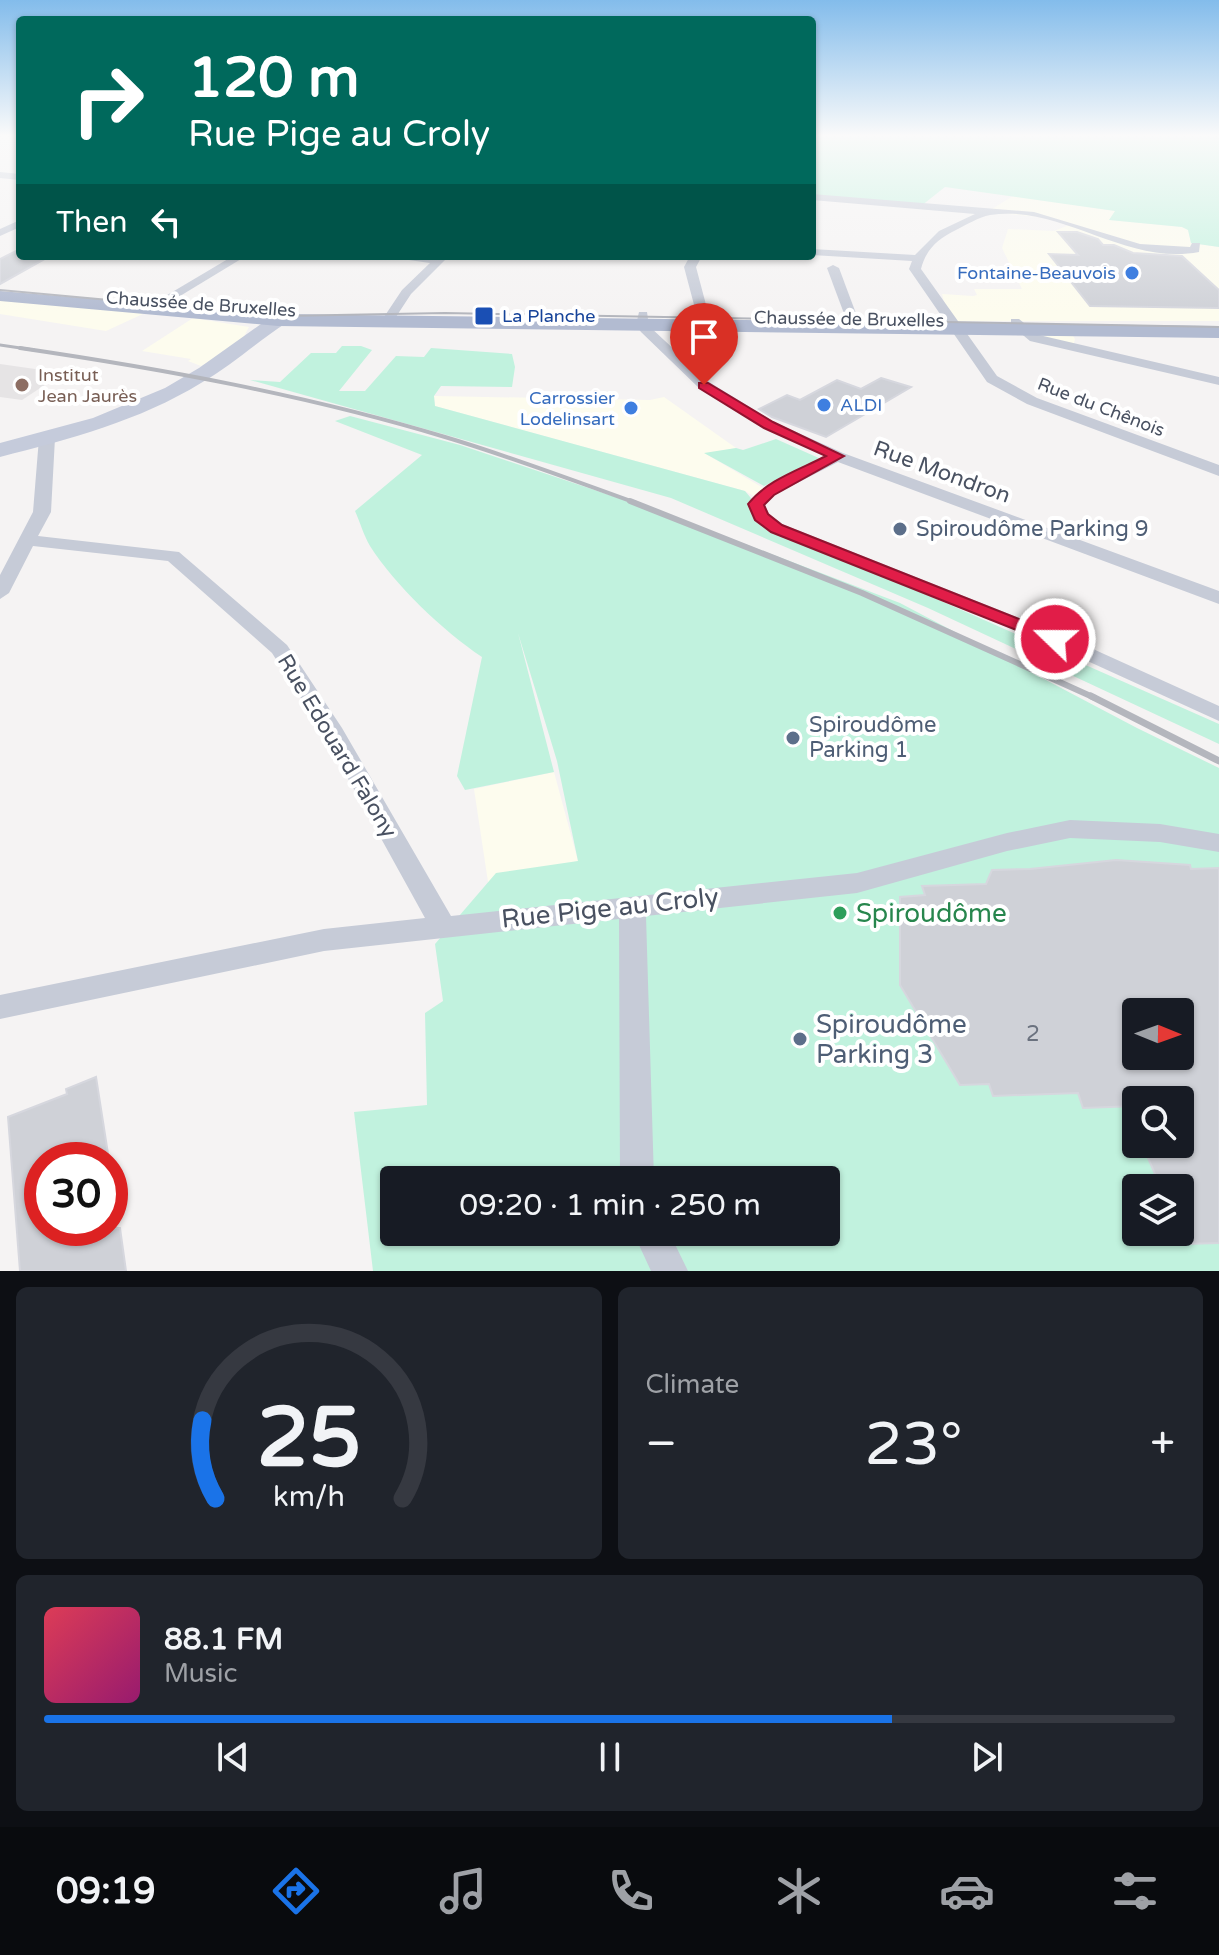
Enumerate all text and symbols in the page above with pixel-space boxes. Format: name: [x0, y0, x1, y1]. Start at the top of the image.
text: 120 m: [188, 45, 359, 112]
icon: right: [56, 48, 160, 152]
text: Rue Pige au Croly: [188, 113, 490, 156]
icon: left: [144, 200, 188, 244]
text: Then: [56, 204, 128, 241]
place label: Fontaine-Beauvois: [957, 262, 1116, 284]
marker: Fontaine-Beauvois: [1123, 264, 1141, 282]
street label: Chaussée de Bruxelles: [105, 286, 297, 322]
pin: [670, 303, 738, 385]
marker: La Planche: [473, 305, 495, 327]
place label: La Planche: [502, 305, 595, 327]
street label: Chaussée de Bruxelles: [754, 306, 944, 332]
icon: arrive: [682, 315, 726, 359]
place label: Institut Jean Jaurès: [38, 364, 137, 407]
street label: Rue du Chênois: [1034, 373, 1168, 441]
marker: Institut Jean Jaurès: [13, 376, 31, 394]
place label: Carrossier Lodelinsart: [520, 387, 615, 430]
place label: ALDI: [840, 394, 882, 416]
marker: ALDI: [815, 396, 833, 414]
marker: Carrossier Lodelinsart: [622, 399, 640, 417]
street label: Rue Mondron: [870, 435, 1014, 509]
place label: Spiroudôme Parking 9: [916, 516, 1149, 542]
marker: Spiroudôme Parking 9: [891, 520, 909, 538]
position arrow: [1013, 597, 1097, 681]
street label: Rue Edouard Falony: [272, 649, 402, 843]
place label: Spiroudôme Parking 1: [809, 712, 937, 763]
marker: Spiroudôme Parking 1: [784, 729, 802, 747]
street label: Rue Pige au Croly: [500, 881, 720, 935]
place label: Spiroudôme: [856, 898, 1007, 929]
marker: Spiroudôme: [831, 904, 849, 922]
north arrow: [1122, 998, 1194, 1070]
map controls: [1122, 998, 1194, 1246]
place label: Spiroudôme Parking 3: [816, 1009, 967, 1070]
house number: 2: [1026, 1021, 1040, 1047]
marker: Spiroudôme Parking 3: [791, 1030, 809, 1048]
button: search: [1122, 1086, 1194, 1158]
speed limit sign: 30: [24, 1142, 128, 1246]
button: layers: [1122, 1174, 1194, 1246]
text: 09:20 · 1 min · 250 m: [459, 1187, 761, 1224]
text: Climate: [646, 1369, 739, 1400]
text: 25: [257, 1389, 361, 1489]
text: 23°: [865, 1409, 963, 1481]
text: −: [646, 1418, 677, 1471]
text: +: [1150, 1418, 1175, 1471]
text: km/h: [273, 1480, 345, 1514]
text: 88.1 FM: [164, 1621, 283, 1658]
text: Music: [164, 1658, 237, 1689]
icon: previous: [211, 1735, 255, 1779]
icon: pause: [588, 1735, 632, 1779]
icon: next: [965, 1735, 1009, 1779]
icon: directions: [268, 1863, 324, 1919]
icon: music: [435, 1863, 491, 1919]
icon: phone: [603, 1863, 659, 1919]
icon: climate: [771, 1863, 827, 1919]
icon: car: [939, 1863, 995, 1919]
icon: filters: [1107, 1863, 1163, 1919]
text: 09:19: [56, 1870, 156, 1913]

